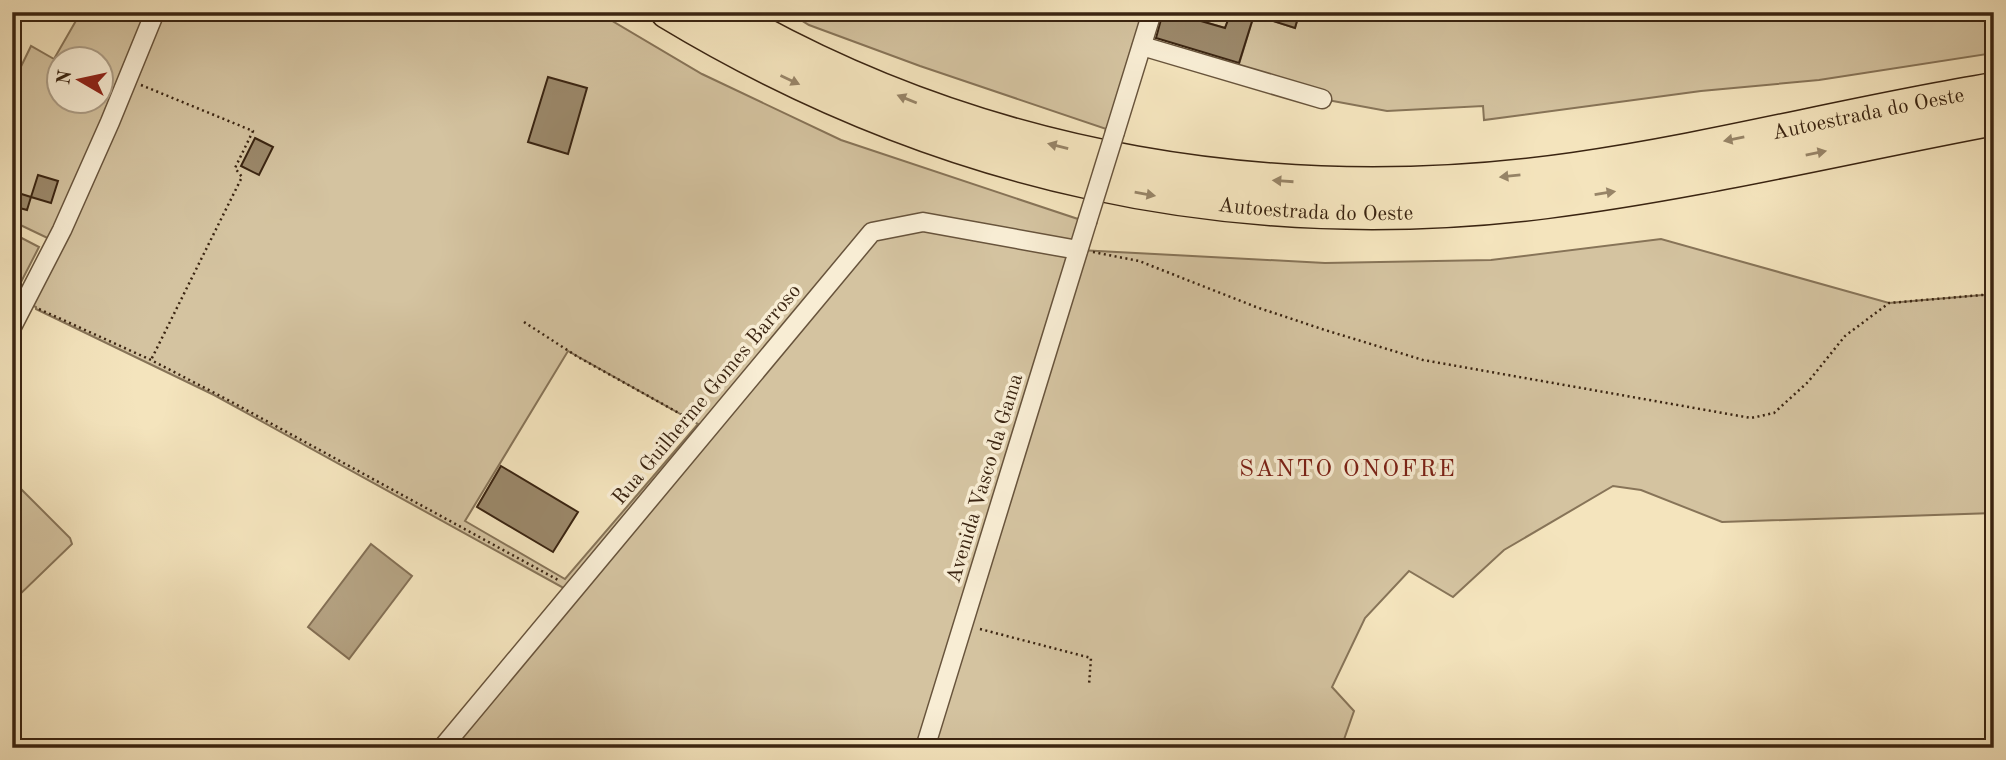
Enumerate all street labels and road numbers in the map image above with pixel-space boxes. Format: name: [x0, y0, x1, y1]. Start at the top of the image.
street label: Autoestrada do Oeste: [1770, 85, 1966, 144]
street label: Autoestrada do Oeste: [1217, 195, 1414, 225]
street label: Rua Guilherme Gomes Barroso: [609, 281, 805, 509]
street label: Avenida Vasco da Gama: [944, 371, 1027, 586]

